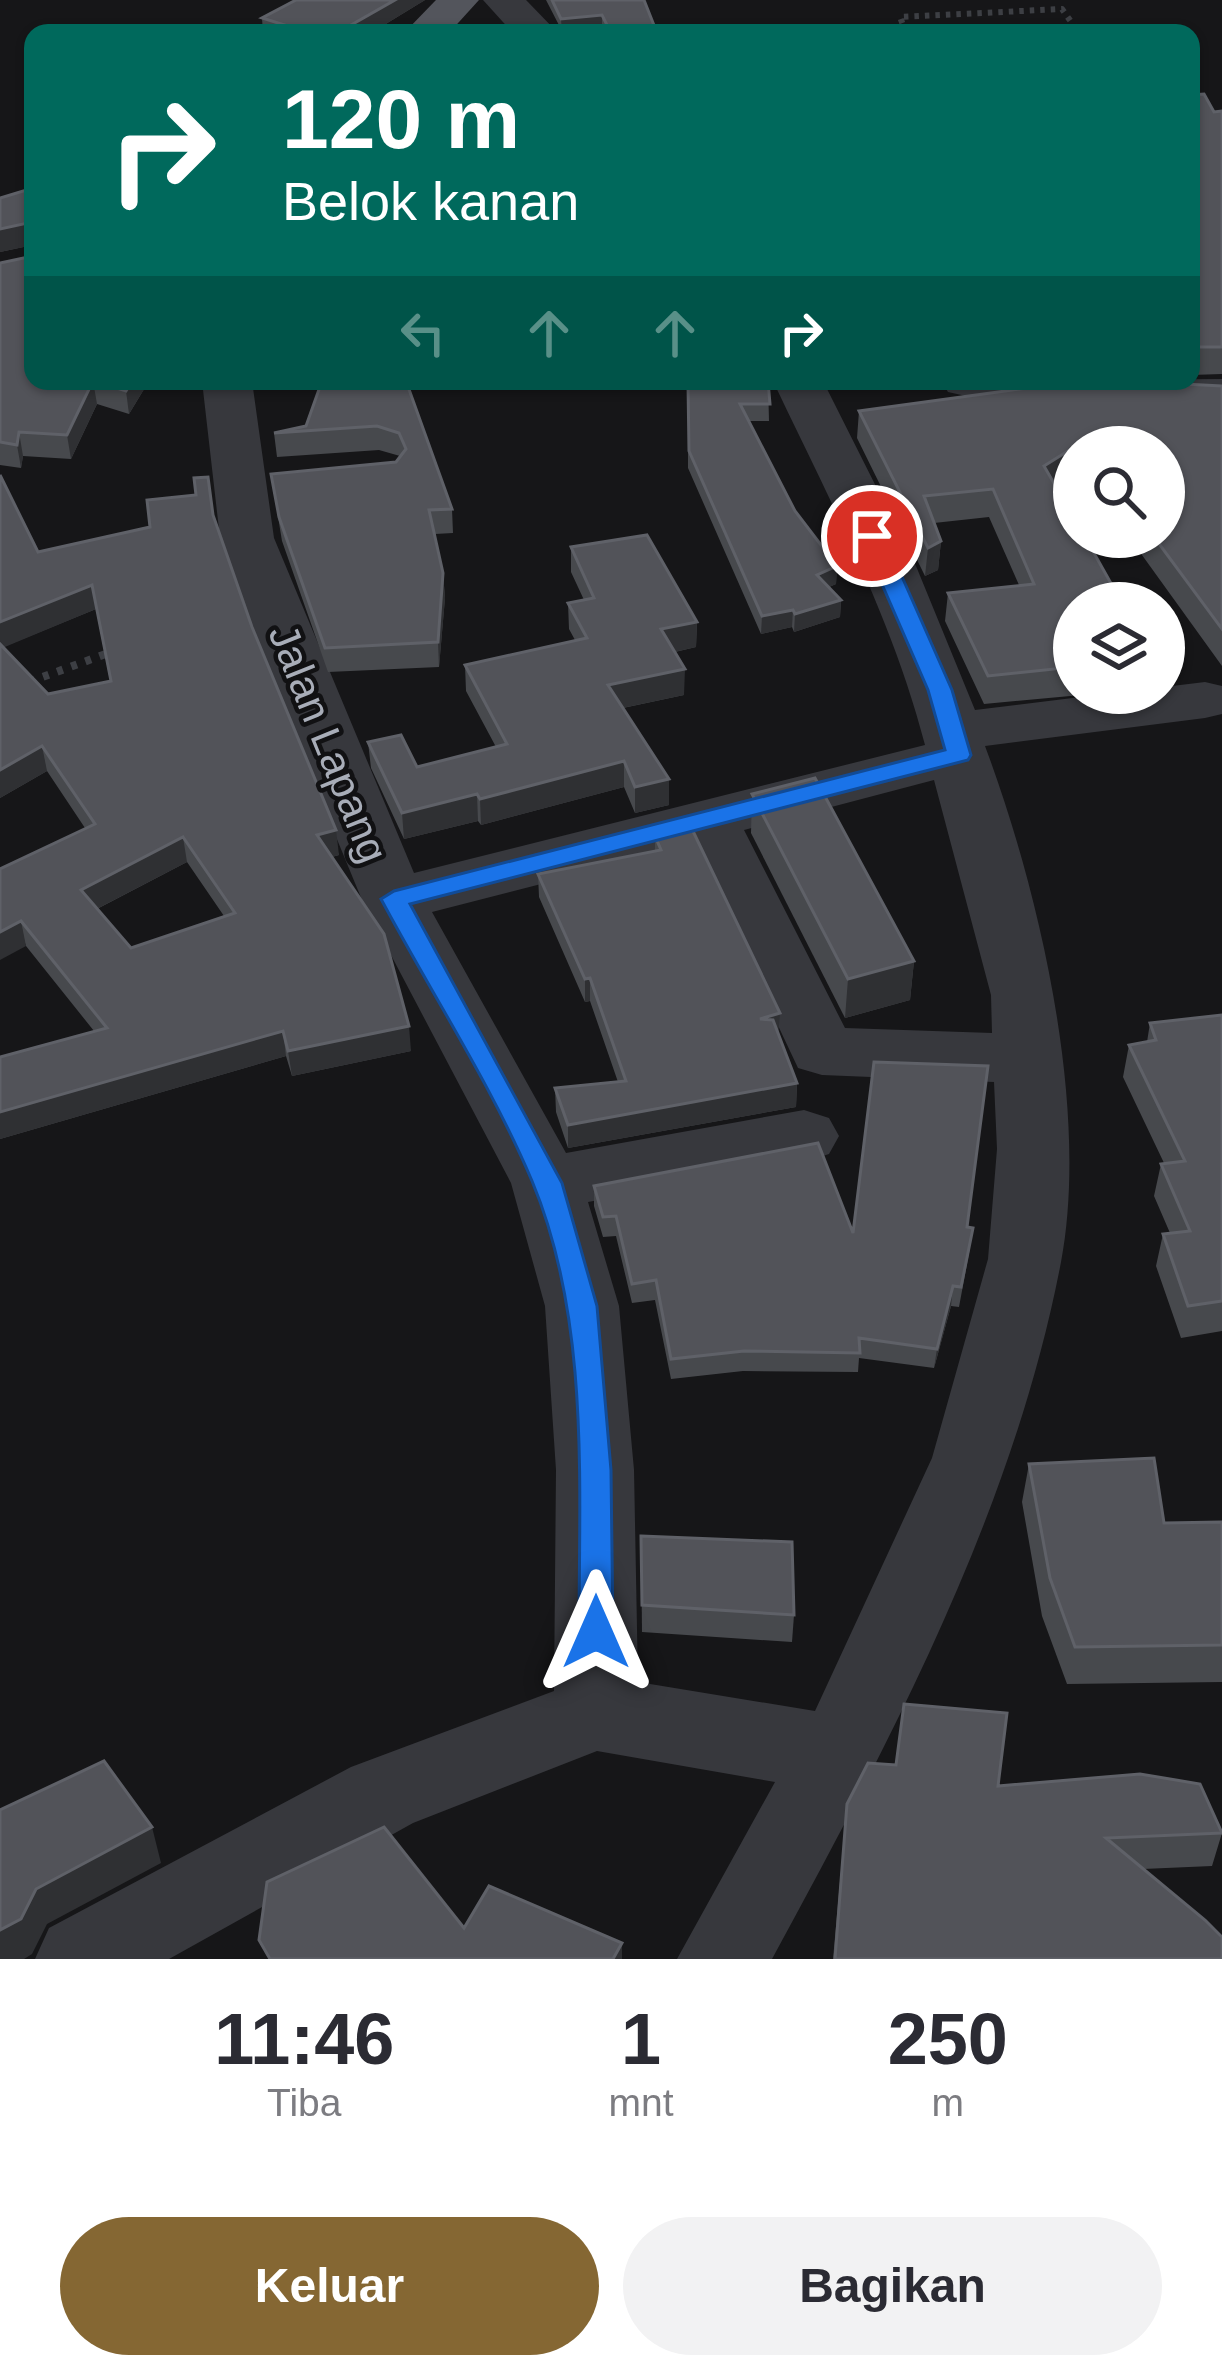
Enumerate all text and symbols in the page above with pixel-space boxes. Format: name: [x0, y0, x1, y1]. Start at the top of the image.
icon: right: [84, 72, 240, 228]
text: 120 m: [282, 72, 520, 166]
text: Belok kanan: [282, 171, 579, 231]
icon: left: [390, 300, 456, 366]
icon: ahead: [516, 300, 582, 366]
icon: ahead: [642, 300, 708, 366]
icon: right: [768, 300, 834, 366]
map controls: [1053, 426, 1185, 714]
button: search: [1053, 426, 1185, 558]
pin: [821, 485, 923, 587]
icon: arrive: [839, 503, 905, 569]
button: layers: [1053, 582, 1185, 714]
street label: Jalan Lapang: [260, 617, 398, 869]
position arrow: [533, 1569, 659, 1695]
text: 11:46: [214, 1999, 394, 2079]
text: 1: [621, 1999, 661, 2079]
text: 250: [888, 1999, 1008, 2079]
text: Tiba: [267, 2081, 341, 2124]
text: mnt: [609, 2081, 674, 2124]
text: m: [931, 2081, 964, 2124]
button: Keluar: [60, 2217, 599, 2355]
button: Bagikan: [623, 2217, 1162, 2355]

